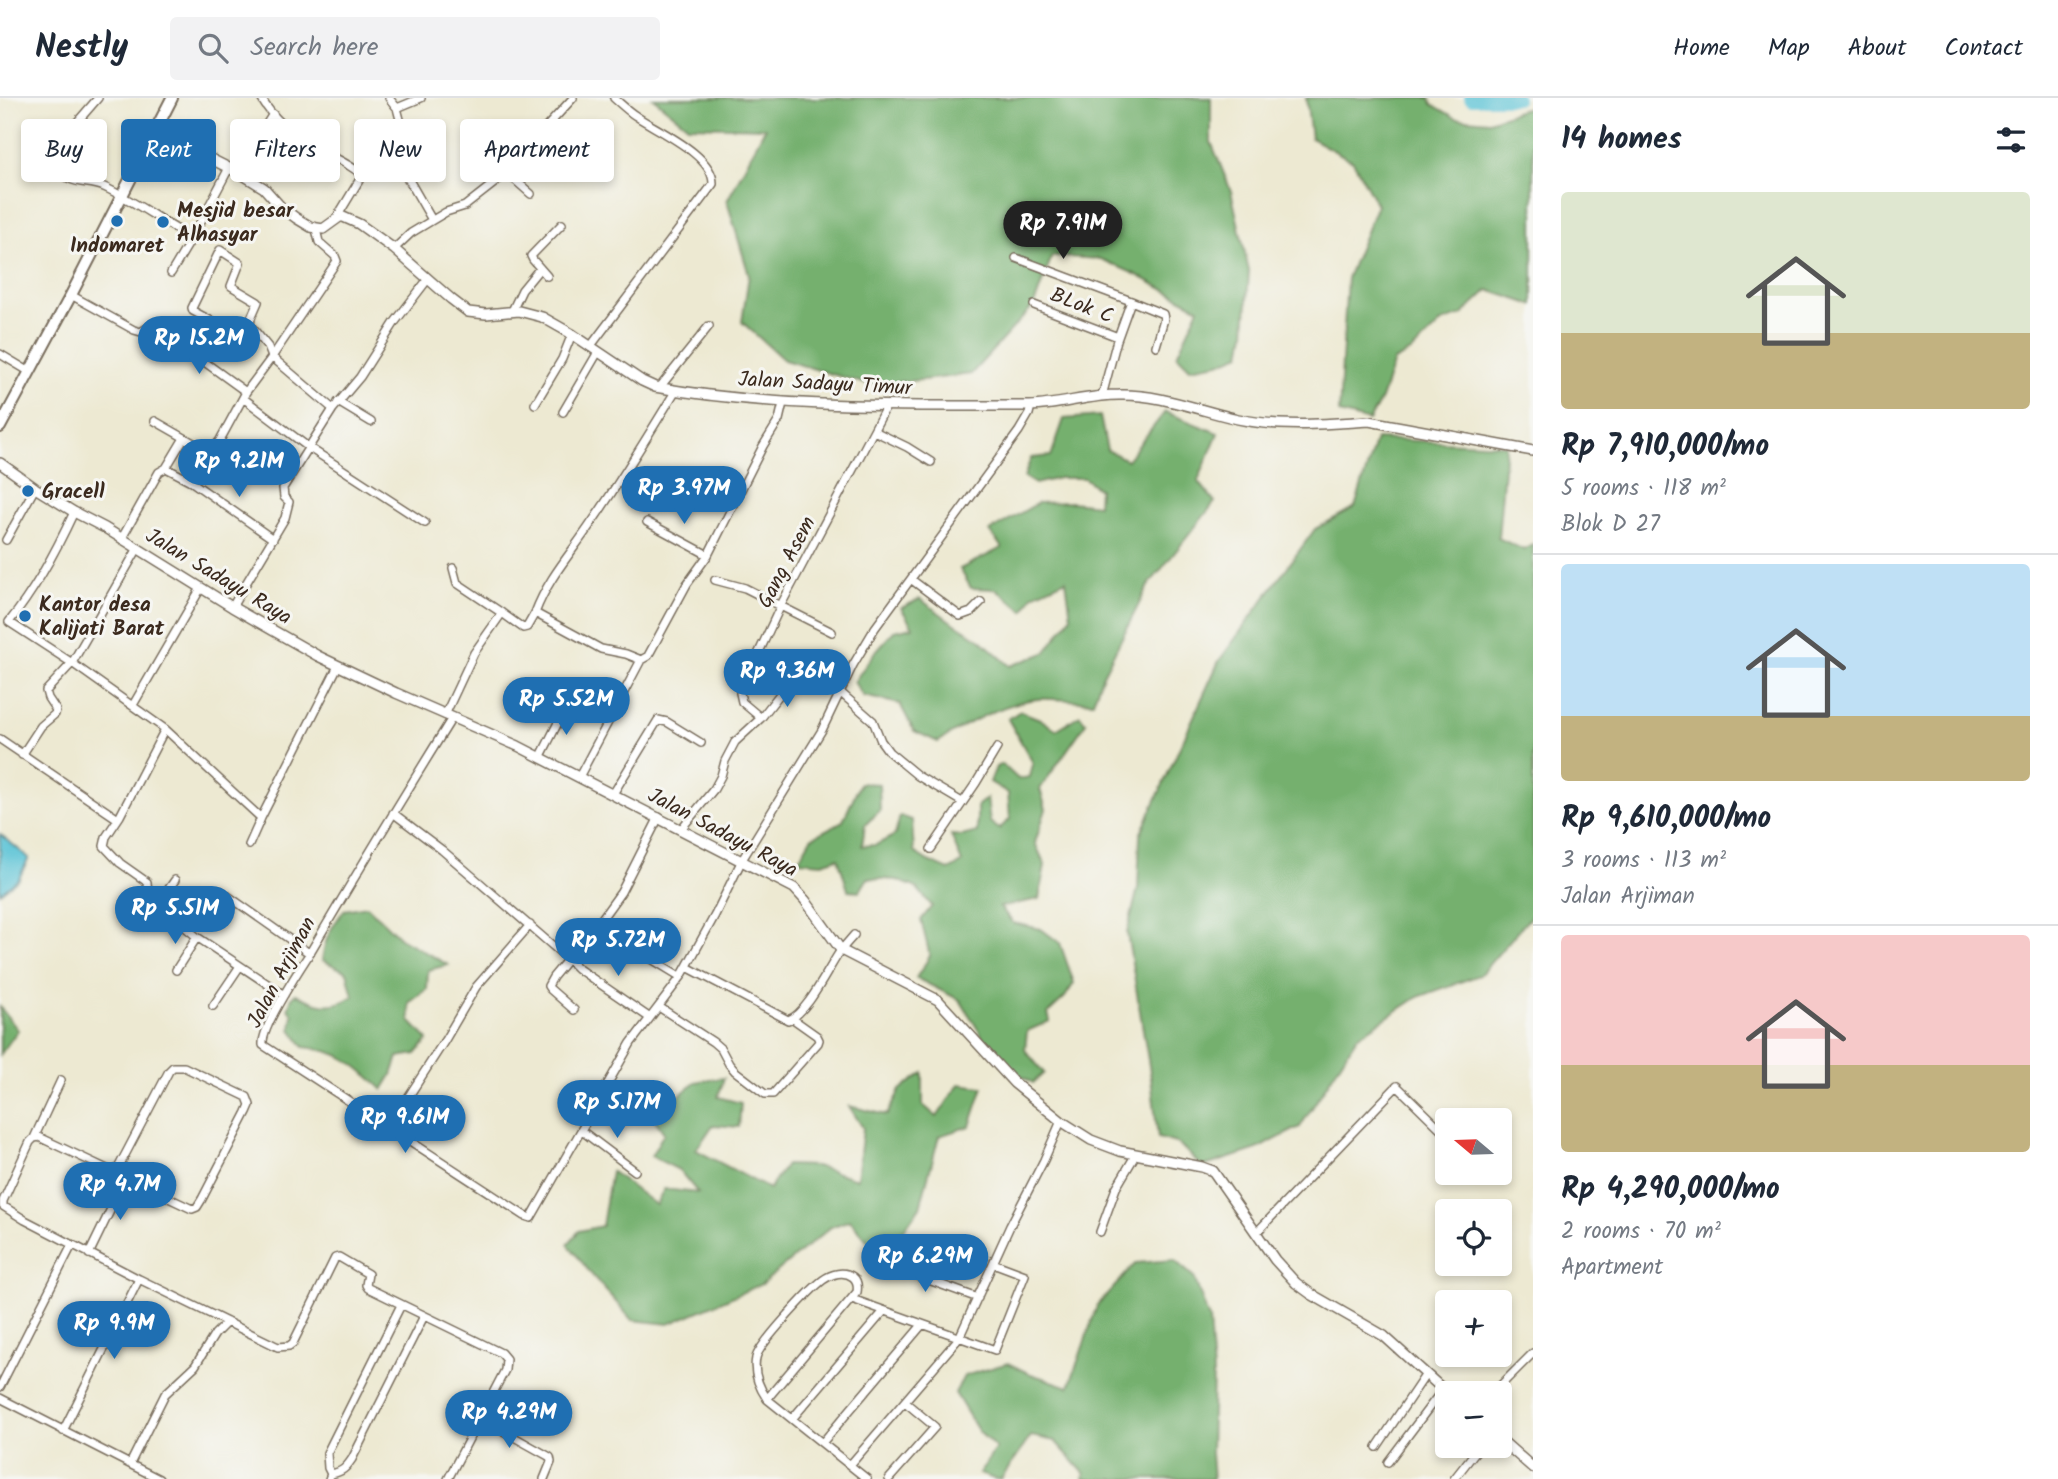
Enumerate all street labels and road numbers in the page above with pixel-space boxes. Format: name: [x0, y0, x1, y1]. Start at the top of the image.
street label: BLok C: [1045, 279, 1118, 333]
street label: Jalan Sadayu Timur: [737, 363, 914, 406]
street label: Gang Asem: [749, 511, 825, 615]
street label: Jalan Sadayu Raya: [139, 520, 298, 634]
street label: Jalan Sadayu Raya: [641, 780, 803, 887]
street label: Jalan Arjiman: [239, 911, 326, 1034]

